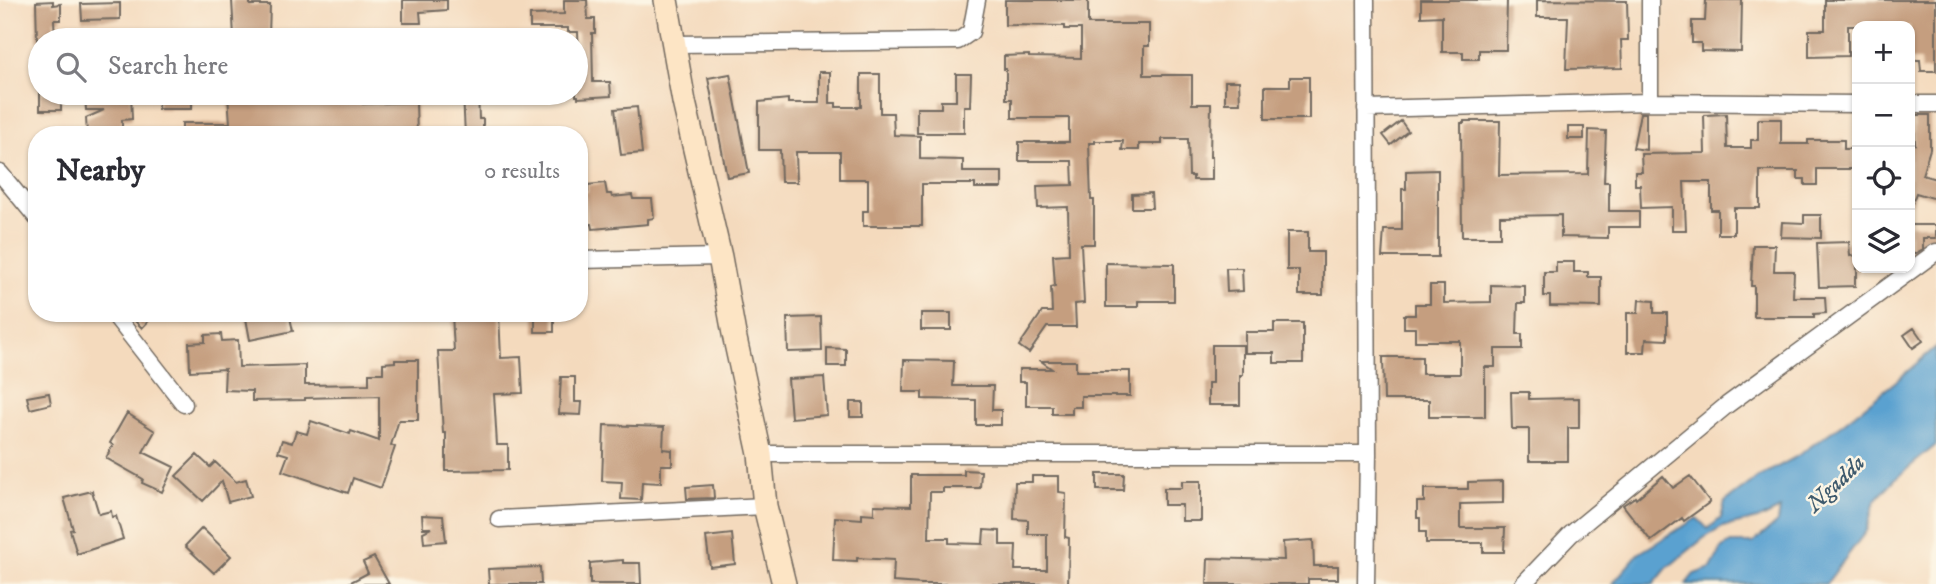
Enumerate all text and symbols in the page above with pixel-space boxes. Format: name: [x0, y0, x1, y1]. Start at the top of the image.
map controls: [1852, 21, 1915, 273]
button: +: [1852, 21, 1915, 84]
search box: [28, 28, 588, 105]
icon: search: [52, 48, 90, 86]
text: Search here: [108, 50, 228, 83]
button: −: [1852, 84, 1915, 147]
button: locate: [1852, 147, 1915, 210]
text: Nearby: [56, 153, 145, 190]
text: 0 results: [484, 157, 560, 186]
button: layers: [1852, 210, 1915, 273]
water label: Ngadda: [1799, 449, 1872, 520]

